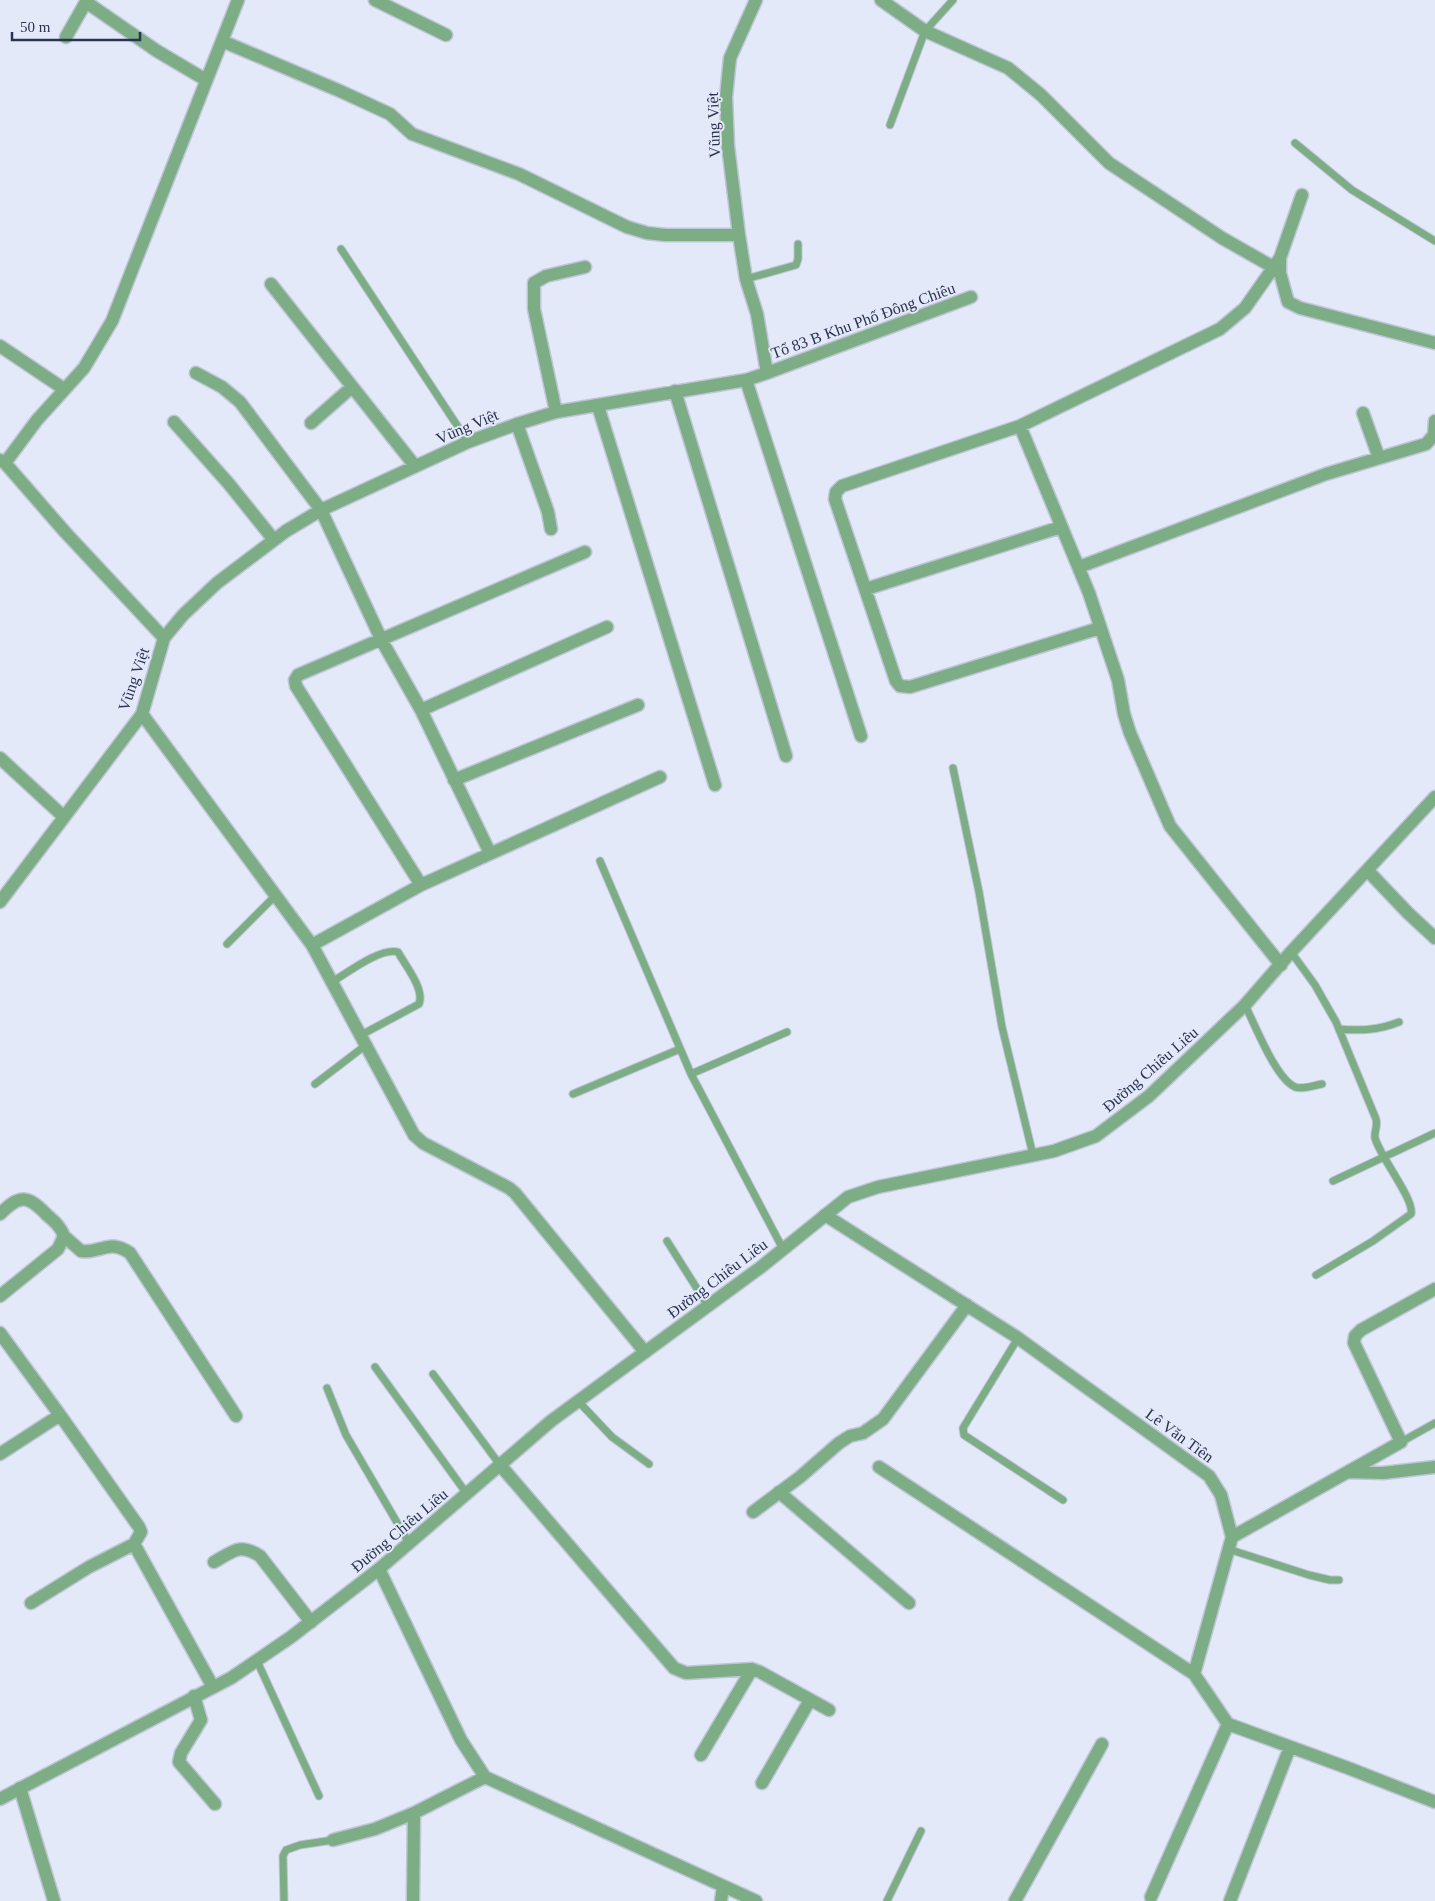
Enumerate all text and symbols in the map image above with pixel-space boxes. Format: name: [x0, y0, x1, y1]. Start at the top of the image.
scale bar: [12, 10, 140, 42]
text: 50 m: [20, 19, 51, 35]
street label: Vũng Việt: [704, 91, 724, 158]
street label: Tổ 83 B Khu Phố Đông Chiêu: [769, 279, 958, 363]
street label: Vũng Việt: [434, 406, 502, 448]
street label: Vũng Việt: [115, 645, 153, 713]
street label: Đường Chiêu Liêu: [1099, 1024, 1202, 1116]
street label: Đường Chiêu Liêu: [664, 1235, 771, 1322]
street label: Lê Văn Tiên: [1142, 1405, 1217, 1466]
street label: Đường Chiêu Liêu: [348, 1485, 451, 1576]

